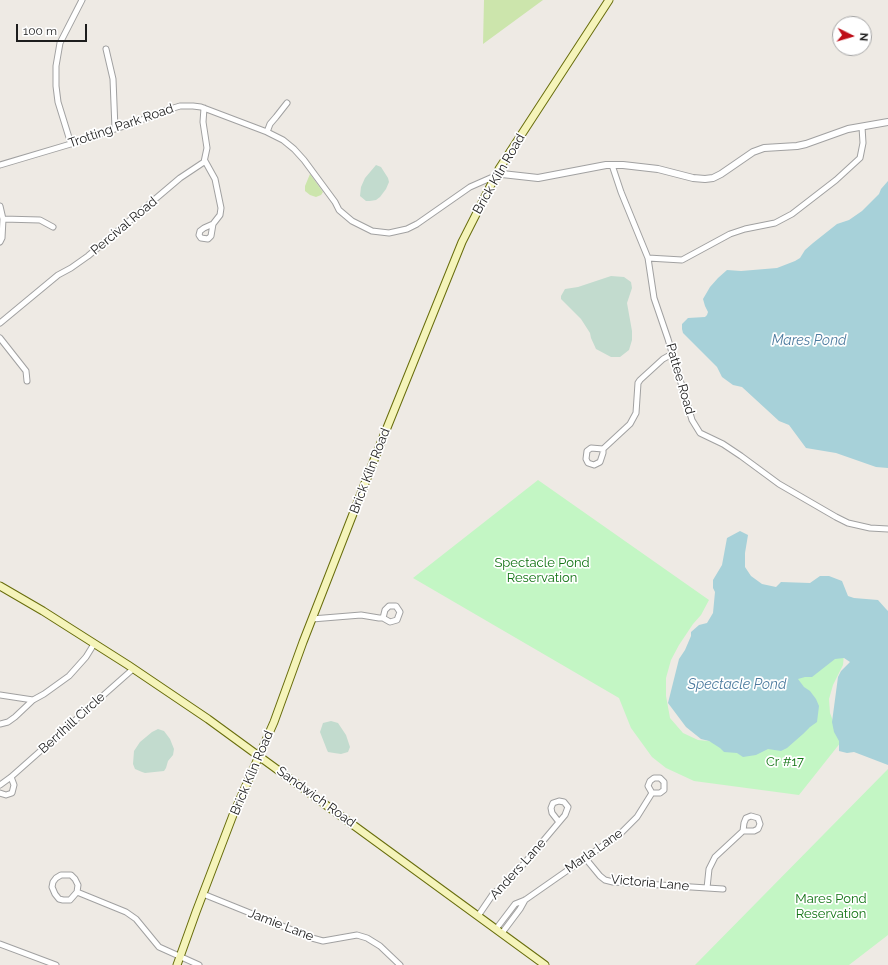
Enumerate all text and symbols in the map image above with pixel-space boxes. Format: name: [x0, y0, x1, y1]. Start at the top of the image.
scale bar: [18, 16, 89, 42]
north arrow: [832, 16, 872, 56]
text: 100 m: [23, 24, 57, 38]
text: N: [857, 32, 870, 42]
street label: Trotting Park Road: [66, 101, 176, 151]
street label: Brick Kiln Road: [470, 131, 528, 217]
street label: Percival Road: [88, 194, 160, 258]
water label: Mares Pond: [772, 333, 846, 349]
street label: Pattee Road: [662, 342, 698, 416]
street label: Brick Kiln Road: [347, 426, 393, 516]
park label: Spectacle Pond Reservation: [494, 555, 590, 586]
water label: Spectacle Pond: [688, 677, 786, 693]
street label: BerrIhill Circle: [36, 689, 108, 757]
street label: Brick Kiln Road: [227, 728, 277, 818]
park label: Cr #17: [766, 754, 804, 770]
street label: Sandwich Road: [274, 763, 358, 831]
street label: Marla Lane: [562, 825, 626, 877]
street label: Anders Lane: [487, 835, 549, 903]
street label: Victoria Lane: [610, 872, 690, 894]
park label: Mares Pond Reservation: [795, 891, 867, 922]
street label: Jamie Lane: [246, 905, 316, 945]

